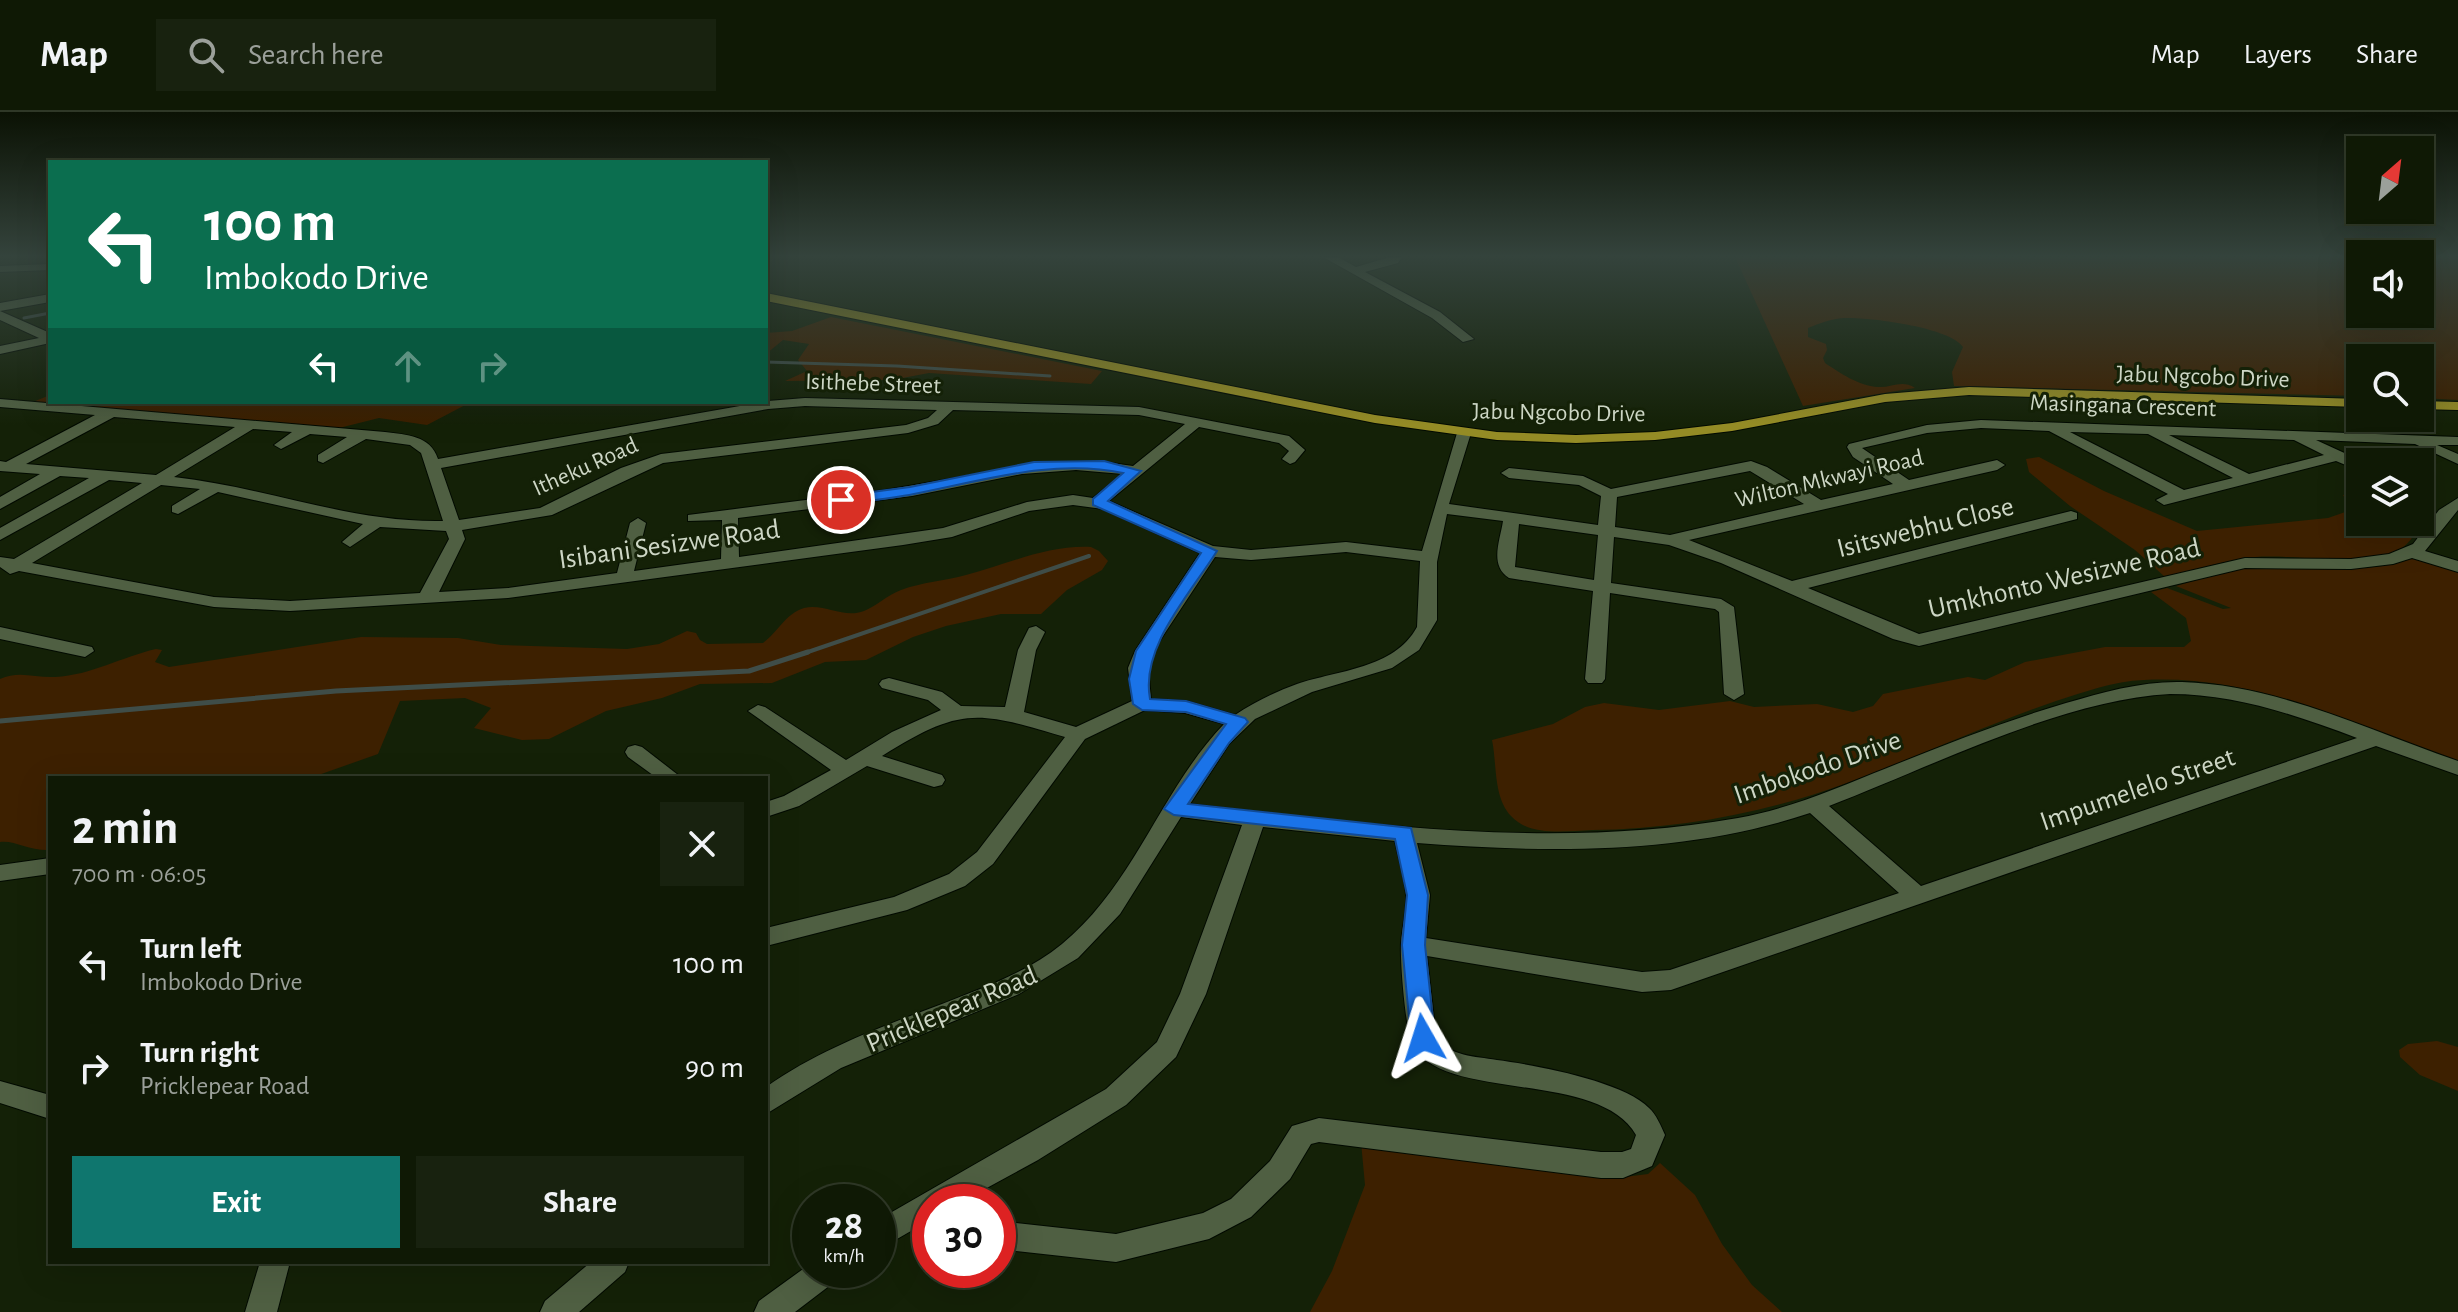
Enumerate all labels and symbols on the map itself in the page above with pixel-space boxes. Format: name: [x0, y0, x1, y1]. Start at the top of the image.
north arrow: [2346, 136, 2434, 224]
street label: Jabu Ngcobo Drive: [2116, 362, 2290, 392]
street label: Isithebe Street: [805, 370, 942, 398]
street label: Masingana Crescent: [2029, 391, 2217, 421]
street label: Jabu Ngcobo Drive: [1472, 399, 1646, 427]
street label: Itheku Road: [529, 433, 642, 501]
street label: Wilton Mkwayi Road: [1733, 446, 1926, 512]
pin: [807, 466, 875, 534]
street label: Isitswebhu Close: [1834, 492, 2017, 563]
street label: Isibani Sesizwe Road: [557, 516, 782, 574]
street label: Umkhonto Wesizwe Road: [1926, 534, 2203, 624]
street label: Imbokodo Drive: [1730, 726, 1905, 810]
street label: Impumelelo Street: [2037, 743, 2239, 836]
street label: Pricklepear Road: [862, 961, 1041, 1058]
position arrow: [1381, 996, 1465, 1080]
speed limit sign: 30: [912, 1184, 1016, 1288]

